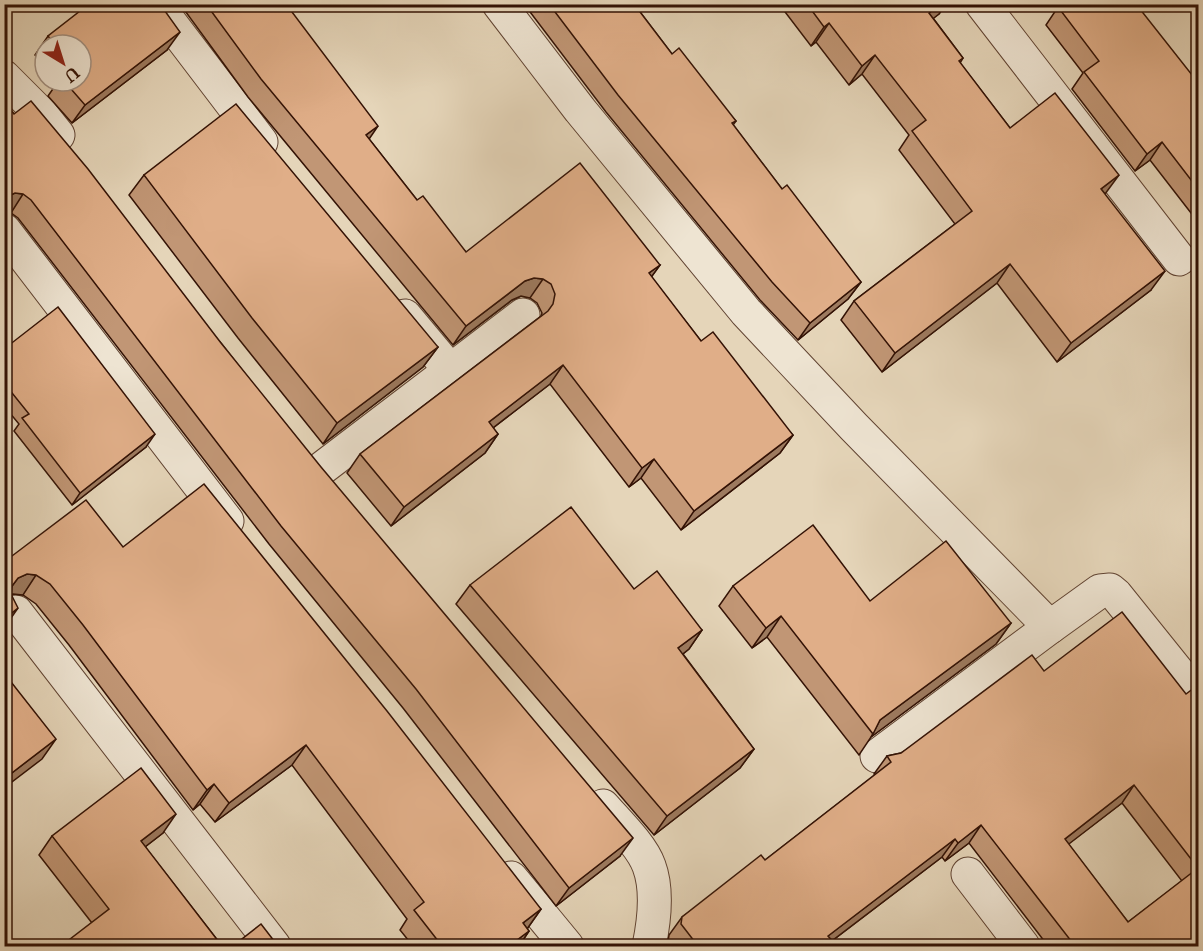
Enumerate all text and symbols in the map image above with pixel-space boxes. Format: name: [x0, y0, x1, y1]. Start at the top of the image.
north arrow: [33, 33, 93, 93]
text: U: [60, 62, 83, 86]

